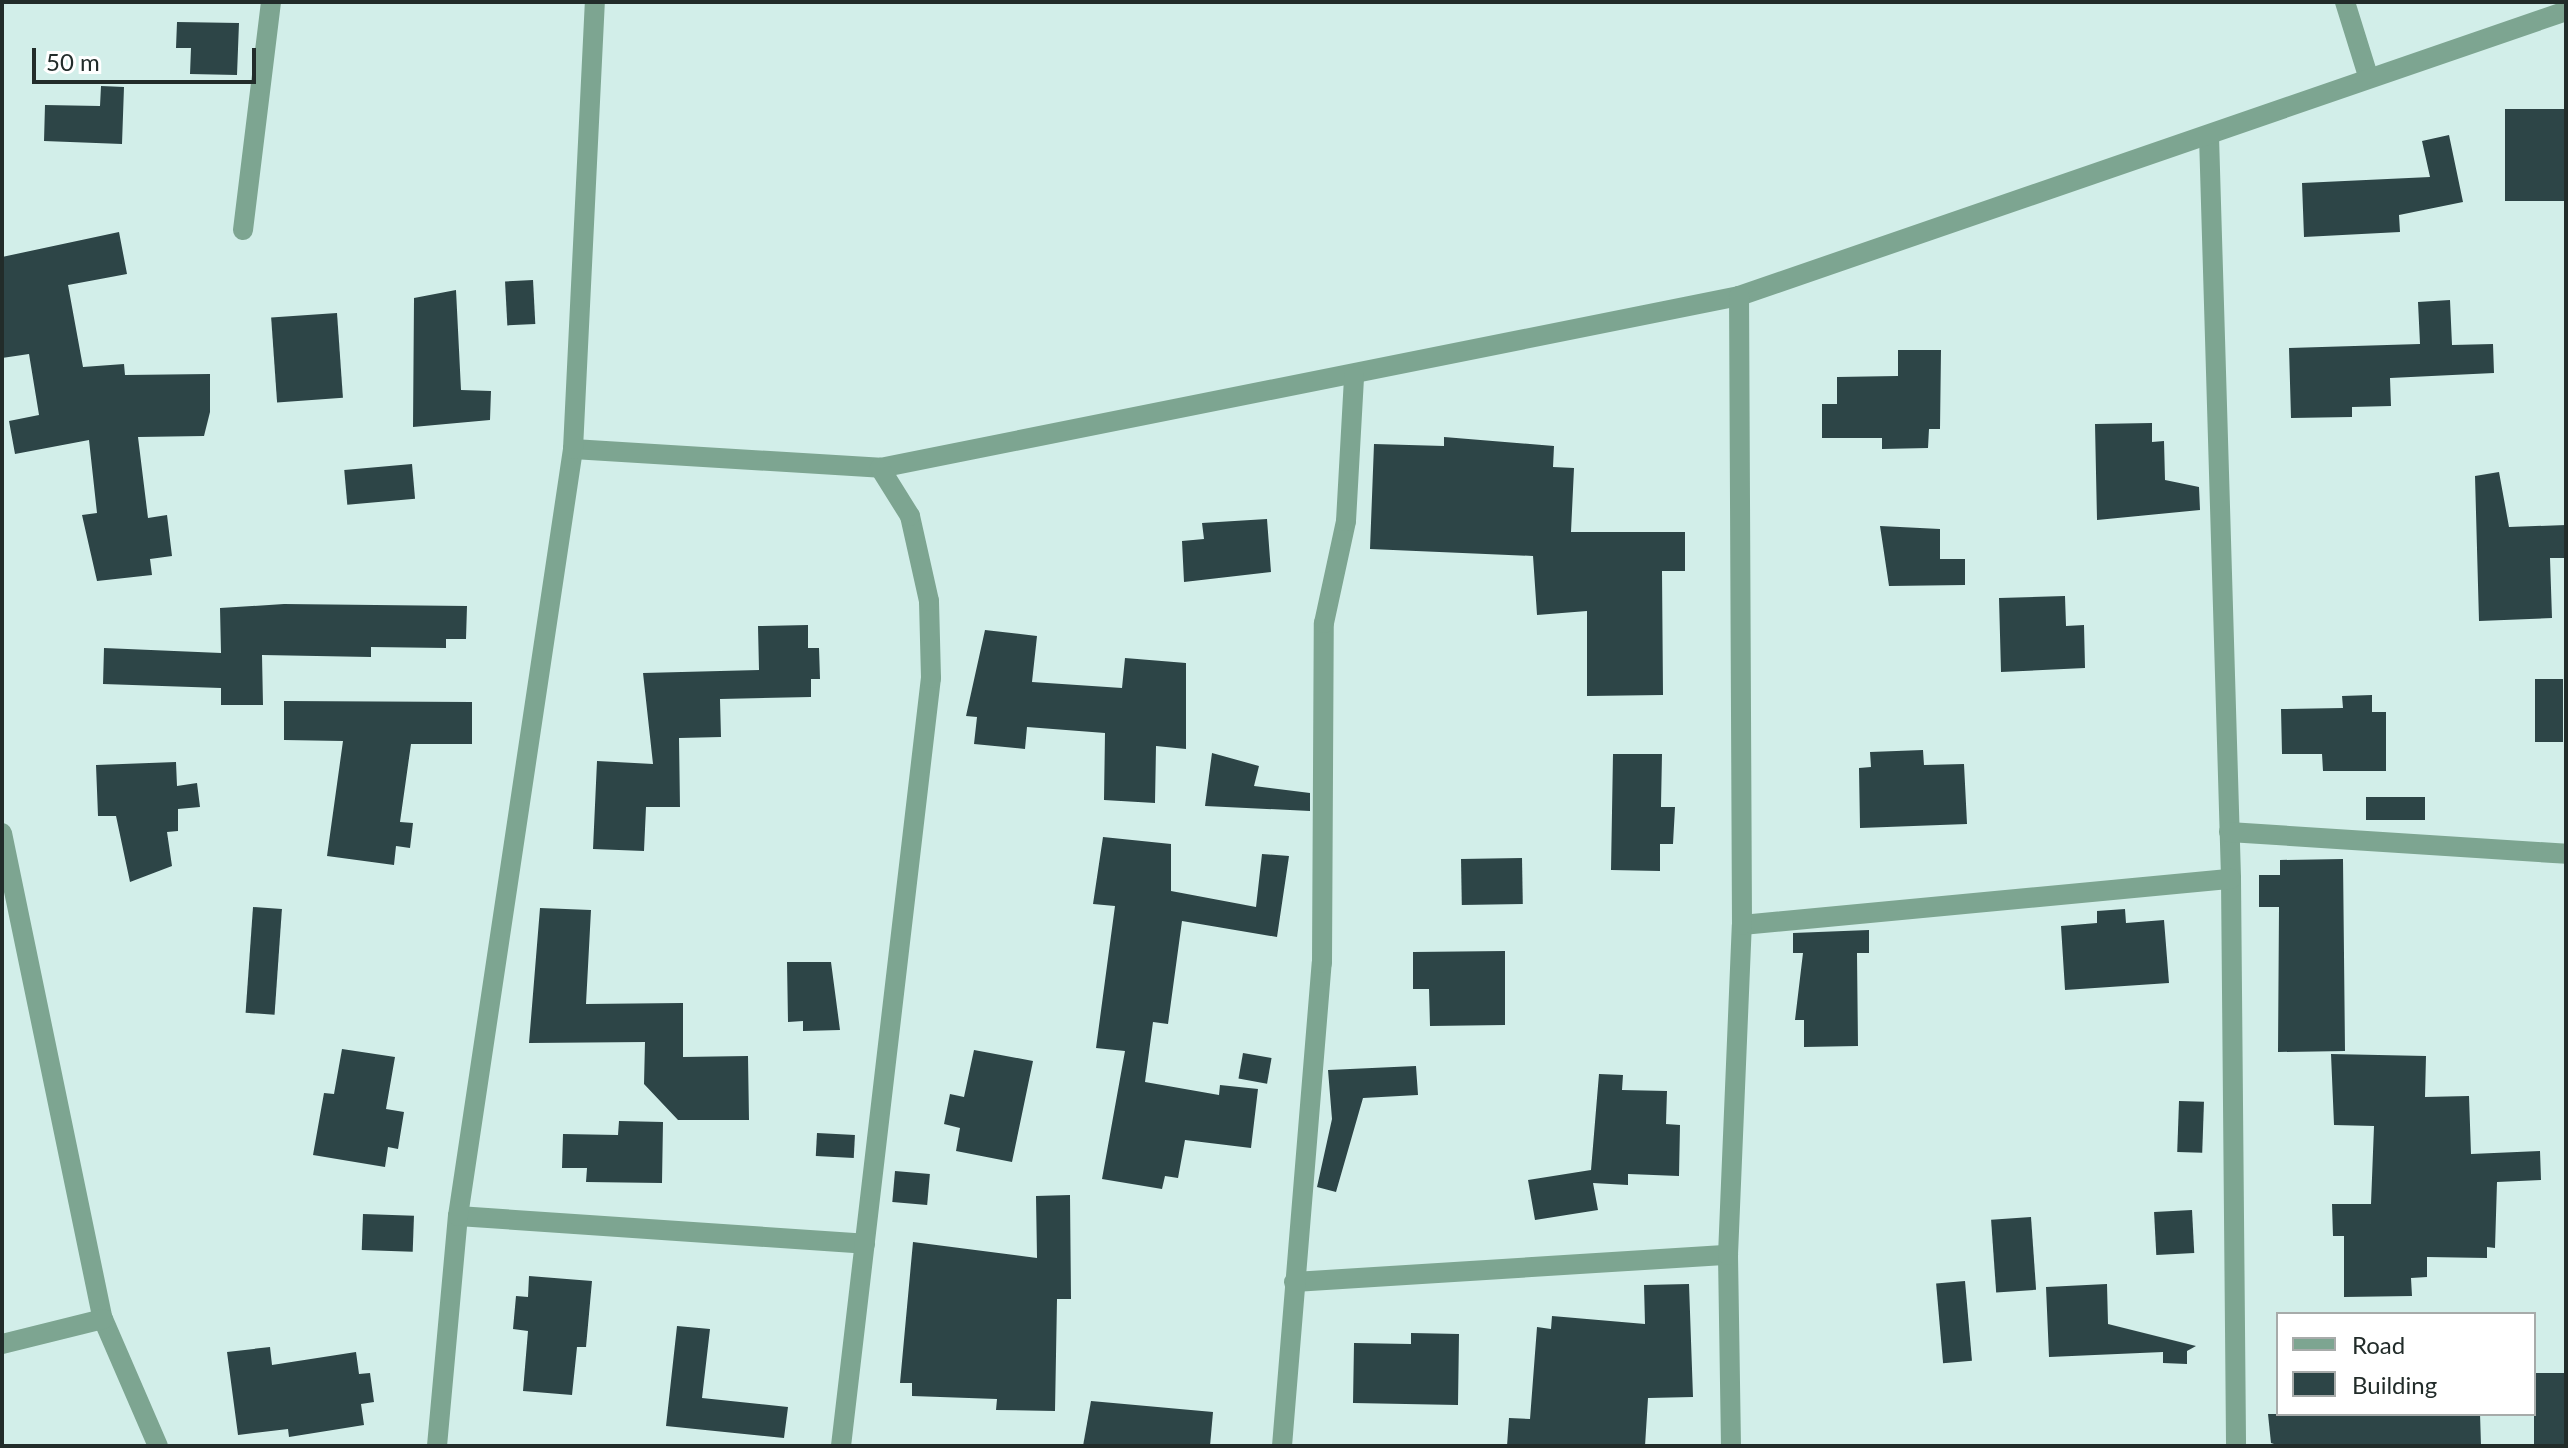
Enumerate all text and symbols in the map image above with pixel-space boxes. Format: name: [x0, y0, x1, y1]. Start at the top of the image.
scale bar: [36, 32, 260, 82]
text: 50 m: [46, 47, 100, 76]
legend: [2276, 1312, 2536, 1416]
text: Road: [2352, 1330, 2405, 1359]
text: Building: [2352, 1370, 2437, 1399]

